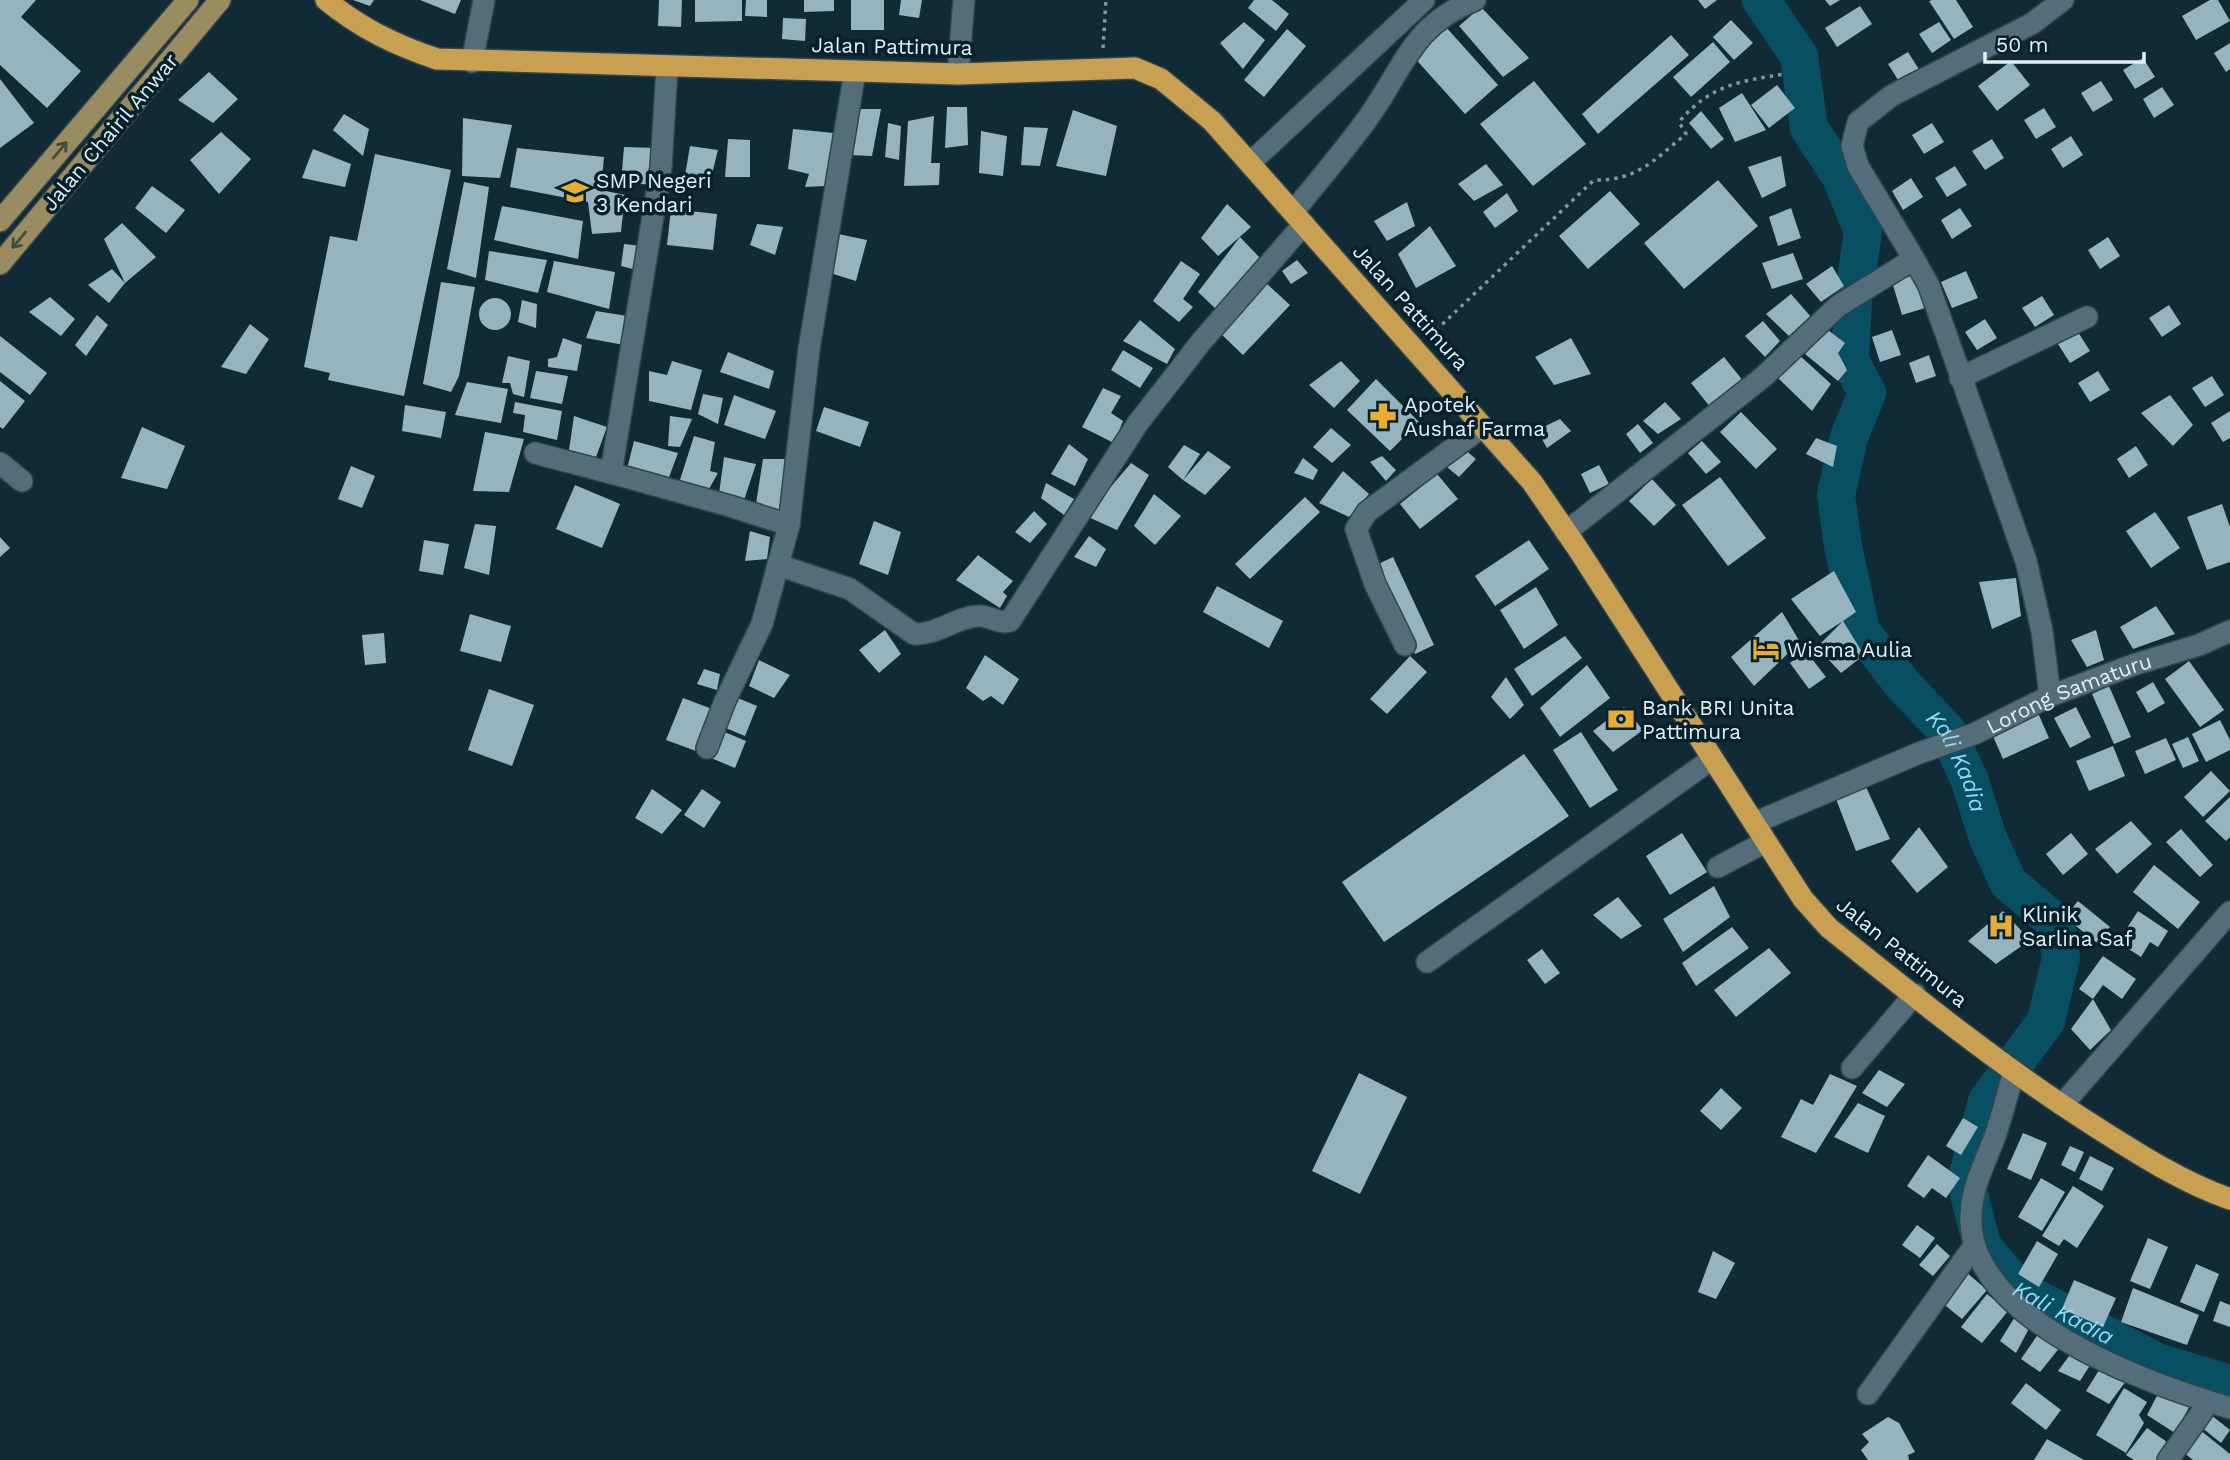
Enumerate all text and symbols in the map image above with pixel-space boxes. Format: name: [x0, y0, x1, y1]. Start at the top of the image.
scale bar: [1985, 21, 2144, 65]
street label: Jalan Pattimura: [811, 32, 973, 60]
text: 50 m: [1996, 32, 2048, 57]
street label: Jalan Chairil Anwar: [37, 48, 183, 216]
one-way arrow: [52, 142, 68, 160]
place label: SMP Negeri 3 Kendari: [596, 168, 712, 217]
school or university icon: SMP Negeri 3 Kendari: [560, 177, 590, 207]
one-way arrow: [12, 231, 27, 249]
street label: Jalan Pattimura: [1348, 239, 1474, 375]
place label: Apotek Aushaf Farma: [1404, 392, 1545, 441]
pharmacy icon: Apotek Aushaf Farma: [1368, 401, 1398, 431]
hotel icon: Wisma Aulia: [1751, 634, 1781, 664]
place label: Wisma Aulia: [1787, 637, 1912, 662]
street label: Lorong Samaturu: [1982, 648, 2154, 738]
place label: Bank BRI Unita Pattimura: [1642, 695, 1794, 744]
bank icon: Bank BRI Unita Pattimura: [1606, 704, 1636, 734]
water label: Kali Kadia: [1921, 704, 1992, 815]
street label: Jalan Pattimura: [1832, 892, 1973, 1012]
place label: Klinik Sarlina Saf: [2022, 902, 2133, 951]
hospital icon: Klinik Sarlina Saf: [1986, 911, 2016, 941]
water label: Kali Kadia: [2008, 1275, 2119, 1350]

